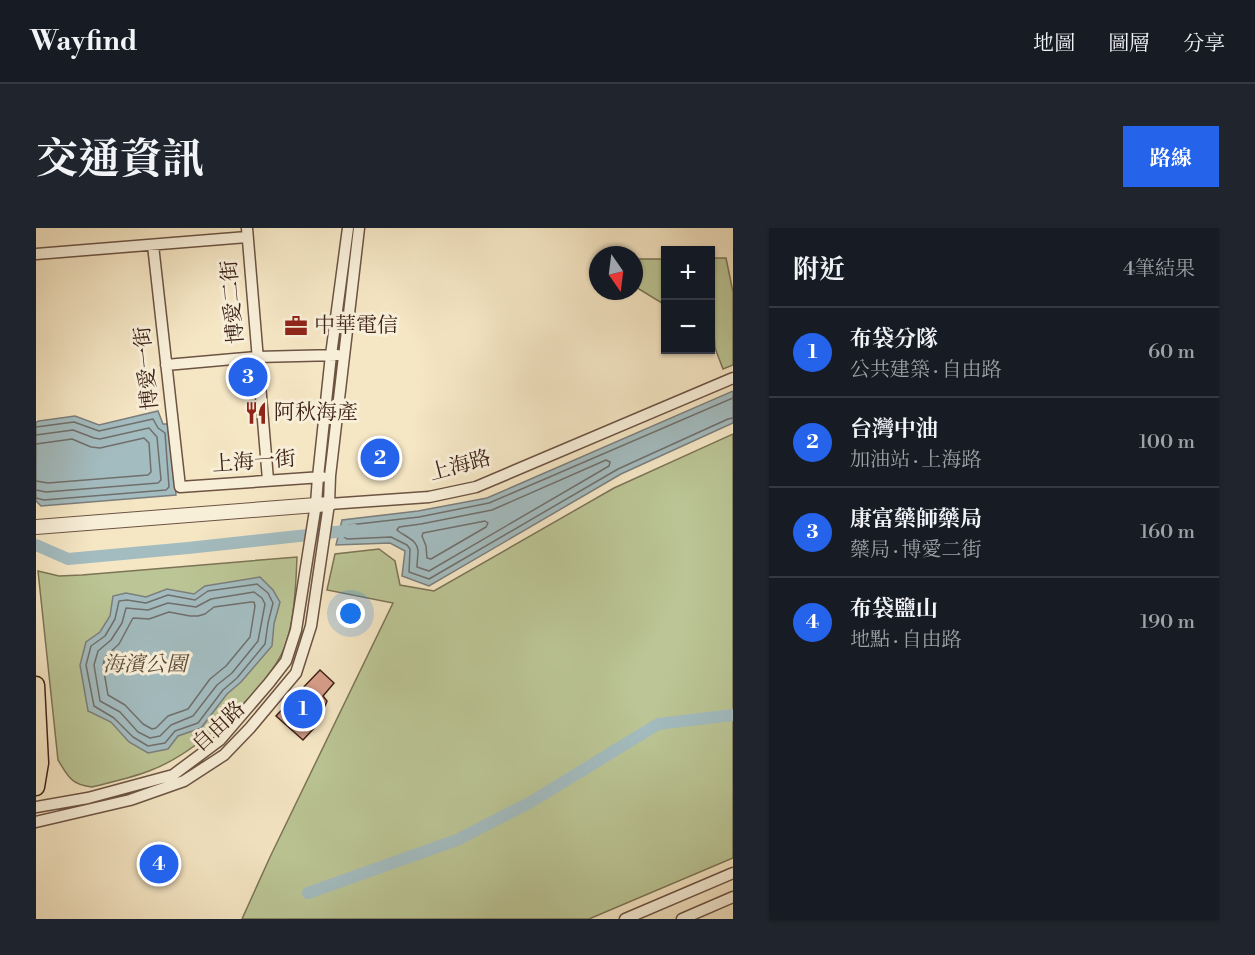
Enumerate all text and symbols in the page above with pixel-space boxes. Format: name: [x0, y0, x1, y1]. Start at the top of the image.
text: Wayfind: [30, 24, 138, 59]
text: 地圖: [1033, 31, 1075, 57]
text: 圖層: [1108, 31, 1150, 57]
text: 分享: [1183, 31, 1225, 57]
button: 路線: [1123, 126, 1219, 187]
text: 交通資訊: [36, 134, 204, 187]
north arrow: [589, 246, 643, 300]
map controls: [661, 246, 715, 354]
button: +: [661, 246, 715, 300]
text: 附近: [793, 254, 845, 286]
text: 4筆結果: [1123, 257, 1195, 282]
street label: 博愛二街: [216, 259, 250, 345]
button: −: [661, 300, 715, 354]
office icon: 中華電信: [283, 313, 309, 339]
place label: 中華電信: [314, 313, 398, 339]
street label: 博愛一街: [130, 325, 164, 411]
text: 布袋分隊: [850, 326, 938, 353]
text: 1: [808, 340, 817, 365]
text: 60 m: [1148, 340, 1195, 365]
pin: 3: [228, 354, 268, 400]
text: 公共建築 · 自由路: [850, 358, 1002, 383]
restaurant icon: 阿秋海產: [243, 400, 269, 426]
place label: 阿秋海產: [274, 400, 358, 426]
text: 台灣中油: [850, 416, 938, 443]
text: 2: [806, 430, 819, 455]
text: 100 m: [1139, 430, 1195, 455]
pin: 2: [360, 436, 400, 480]
street label: 上海路: [426, 445, 494, 487]
street label: 上海一街: [211, 446, 297, 478]
text: 加油站 · 上海路: [850, 448, 982, 473]
text: 康富藥師藥局: [850, 506, 982, 533]
text: 3: [806, 520, 819, 545]
text: 160 m: [1140, 520, 1195, 545]
text: 藥局 · 博愛二街: [850, 538, 982, 563]
text: 布袋鹽山: [850, 596, 938, 623]
your location: [336, 599, 365, 628]
text: 4: [806, 610, 819, 635]
text: 190 m: [1140, 610, 1195, 635]
text: 地點 · 自由路: [850, 628, 962, 653]
park label: 海濱公園: [103, 652, 190, 678]
pin: 1: [284, 686, 322, 732]
street label: 自由路: [187, 696, 251, 758]
pin: 4: [140, 842, 178, 886]

